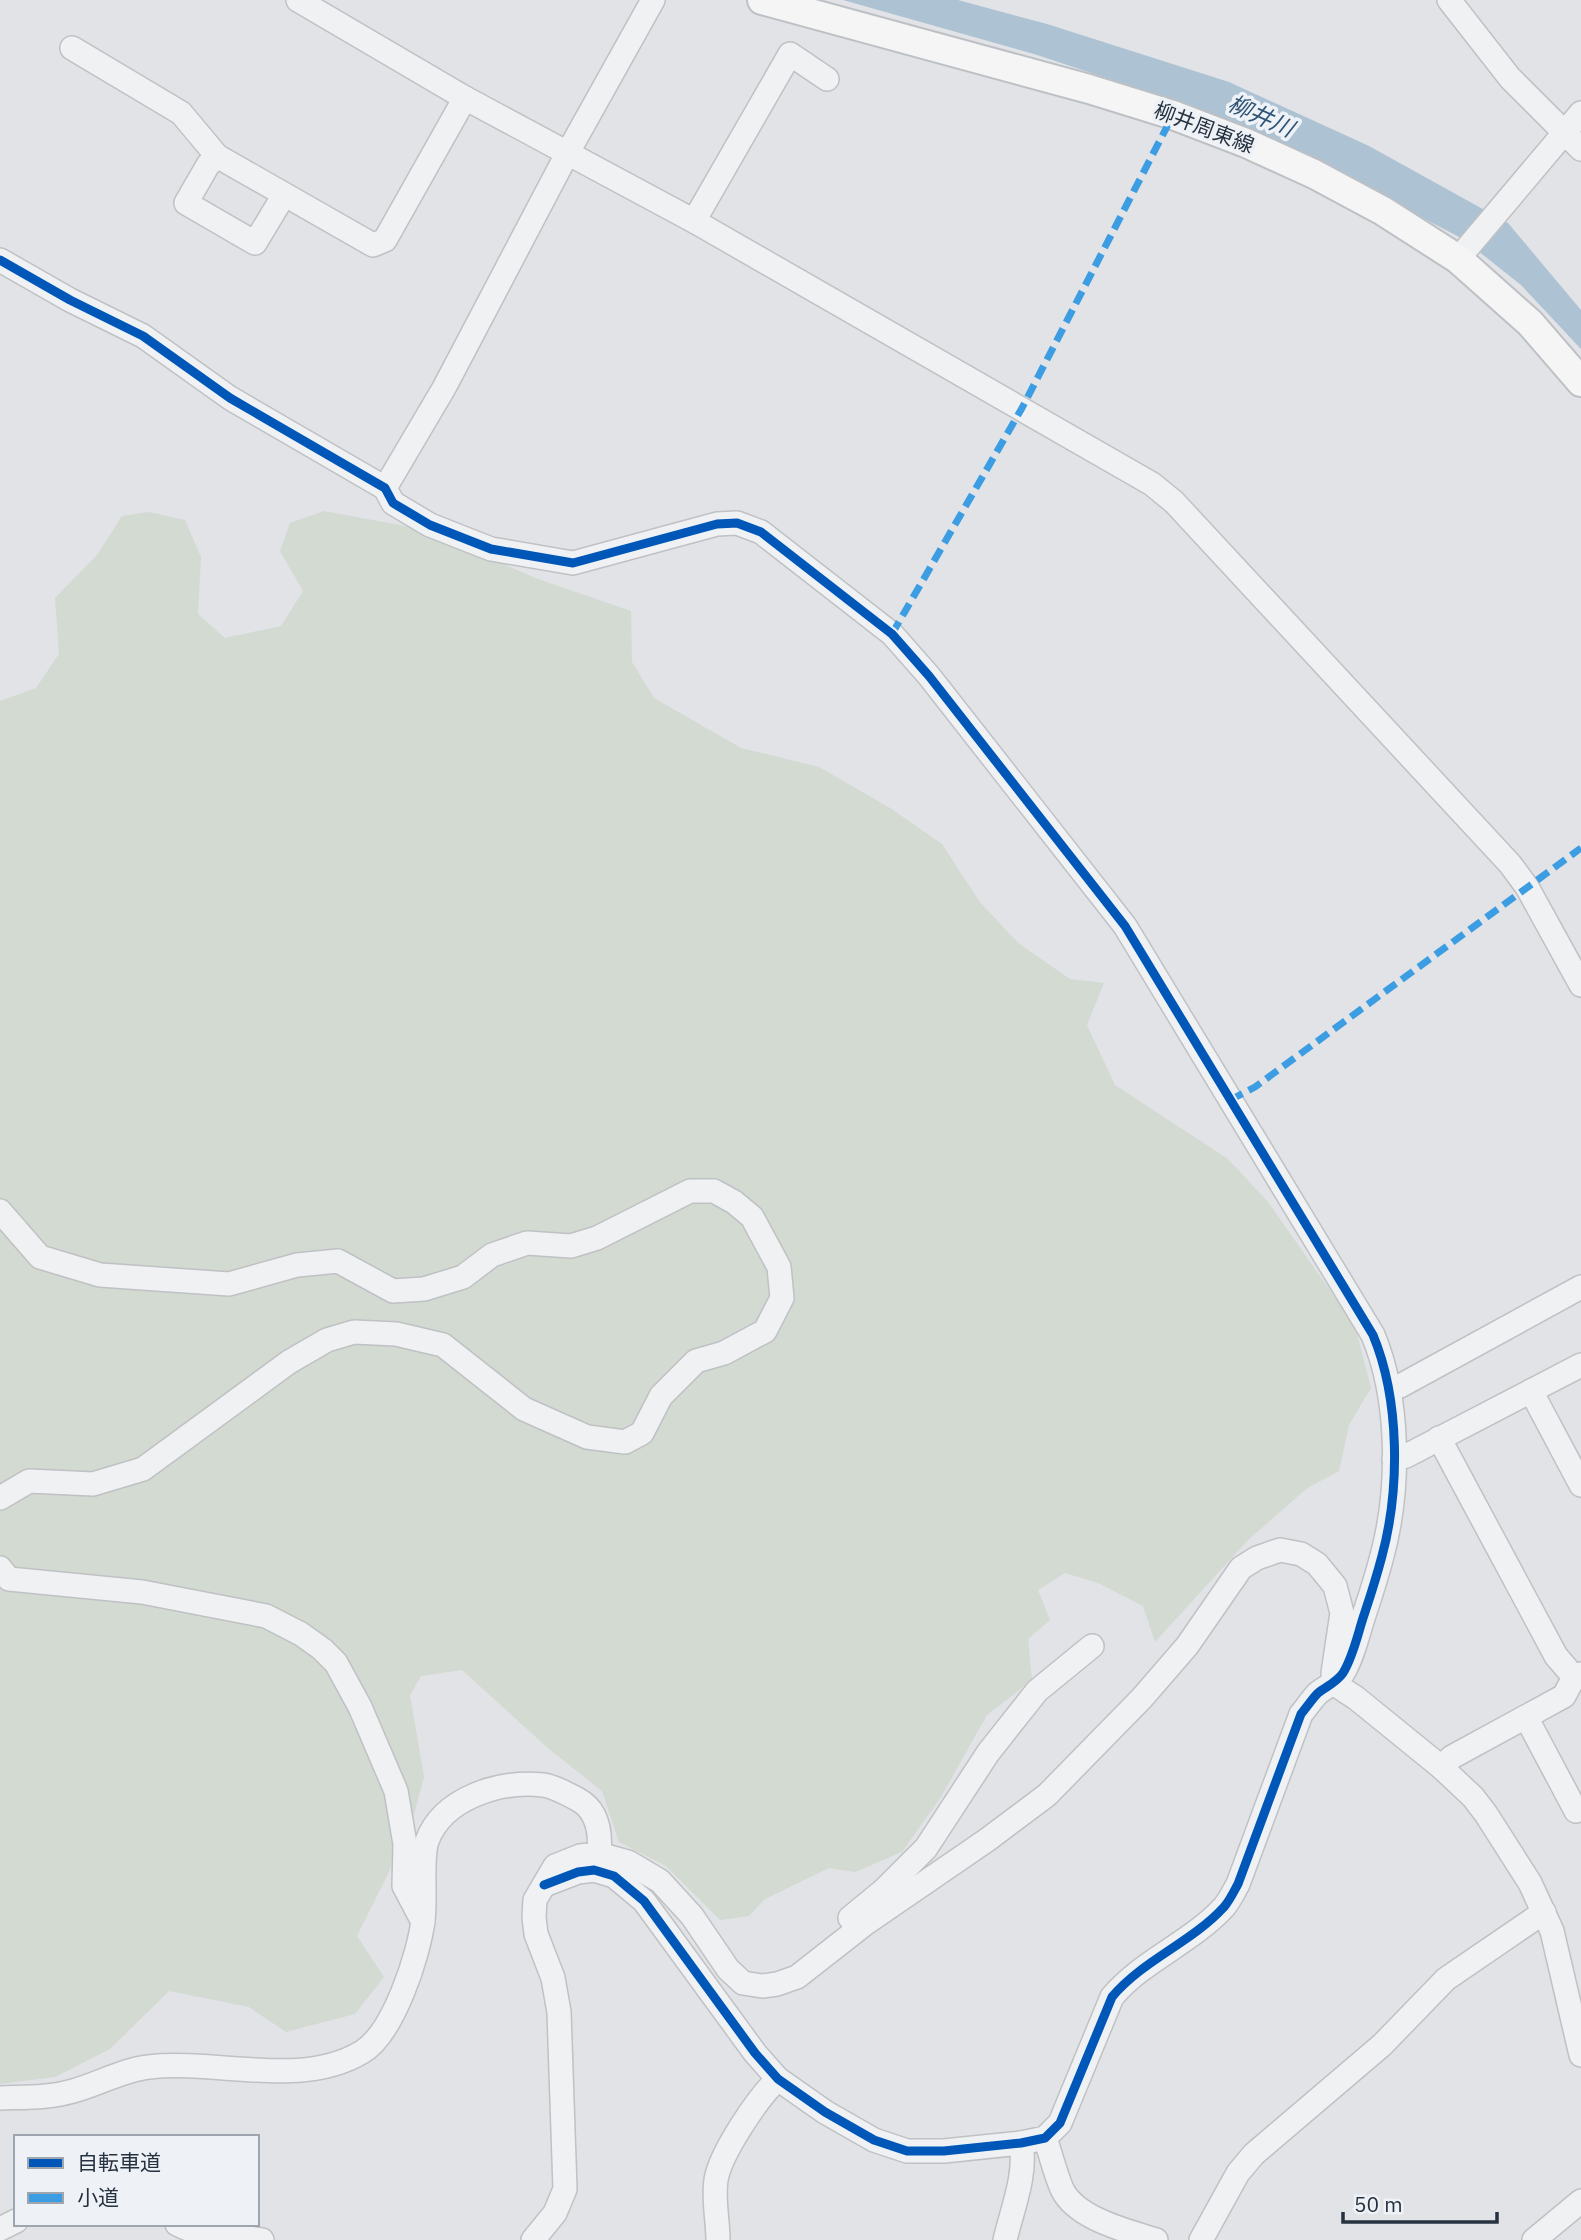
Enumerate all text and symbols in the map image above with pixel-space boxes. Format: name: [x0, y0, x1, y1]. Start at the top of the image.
water label: 柳井川: [1224, 87, 1302, 144]
street label: 柳井周東線: [1150, 95, 1258, 159]
legend: [14, 2135, 259, 2226]
text: 自転車道: [77, 2148, 161, 2176]
scale bar: [1343, 2180, 1497, 2224]
text: 小道: [77, 2183, 119, 2211]
text: 50 m: [1354, 2190, 1403, 2218]

